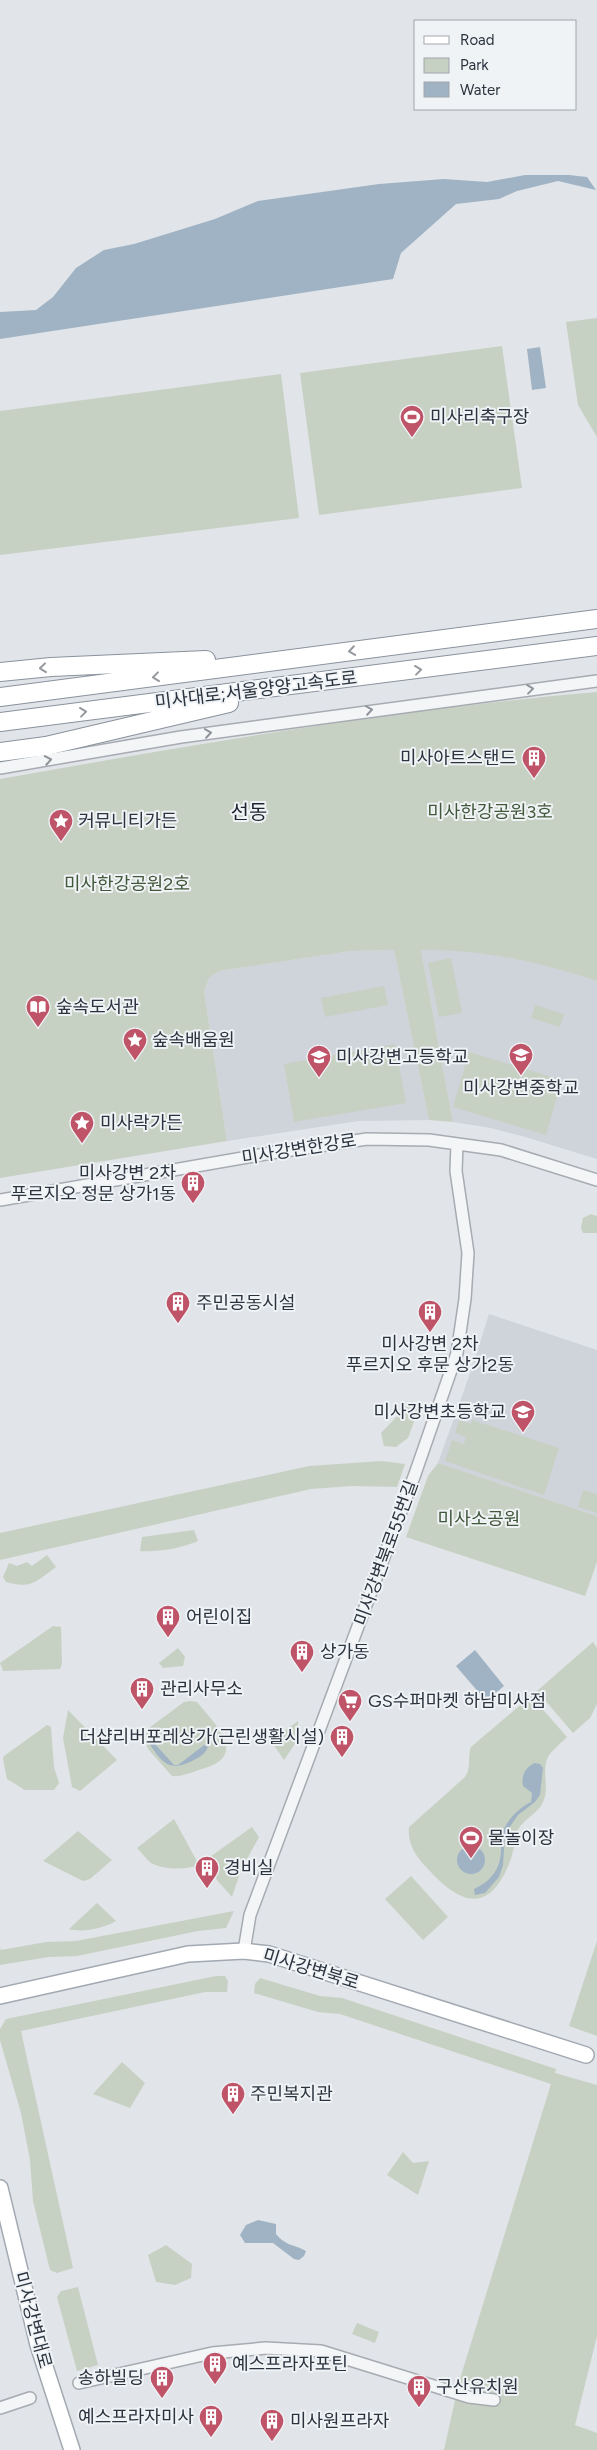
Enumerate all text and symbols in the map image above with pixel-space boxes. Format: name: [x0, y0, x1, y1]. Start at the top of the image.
legend: [414, 20, 577, 110]
text: Road: [460, 31, 495, 49]
text: Park: [460, 56, 489, 74]
text: Water: [460, 81, 500, 99]
sports icon: 미사리축구장: [399, 404, 425, 438]
place label: 미사리축구장: [430, 406, 529, 428]
one-way arrow: [348, 645, 356, 656]
one-way arrow: [39, 662, 47, 673]
one-way arrow: [414, 665, 422, 676]
street label: 미사대로;서울양양고속도로: [154, 667, 358, 713]
one-way arrow: [152, 671, 160, 681]
one-way arrow: [526, 685, 535, 695]
one-way arrow: [365, 706, 374, 716]
one-way arrow: [79, 707, 87, 718]
one-way arrow: [205, 728, 213, 739]
building icon: 미사아트스탠드: [521, 745, 547, 779]
place label: 미사아트스탠드: [400, 747, 516, 769]
one-way arrow: [44, 755, 52, 765]
district label: 선동: [231, 800, 267, 824]
park label: 미사한강공원3호: [427, 801, 553, 823]
place icon: 커뮤니티가든: [48, 808, 74, 842]
place label: 커뮤니티가든: [78, 810, 177, 832]
park label: 미사한강공원2호: [64, 873, 190, 895]
library icon: 숲속도서관: [25, 994, 51, 1028]
place label: 숲속도서관: [56, 996, 139, 1018]
place icon: 숲속배움원: [122, 1027, 148, 1061]
place label: 숲속배움원: [152, 1029, 235, 1051]
school or university icon: 미사강변중학교: [508, 1042, 534, 1076]
school or university icon: 미사강변고등학교: [306, 1044, 332, 1078]
place label: 미사강변고등학교: [336, 1046, 468, 1068]
place label: 미사강변중학교: [463, 1077, 579, 1099]
place icon: 미사락가든: [69, 1110, 95, 1144]
place label: 미사락가든: [100, 1112, 183, 1134]
street label: 미사강변한강로: [240, 1129, 358, 1169]
place label: 미사강변 2차 푸르지오 정문 상가1동: [11, 1162, 176, 1205]
building icon: 미사강변 2차 푸르지오 정문 상가1동: [180, 1170, 206, 1204]
building icon: 주민공동시설: [165, 1290, 191, 1324]
place label: 주민공동시설: [196, 1292, 295, 1314]
building icon: 미사강변 2차 푸르지오 후문 상가2동: [417, 1299, 443, 1333]
place label: 미사강변 2차 푸르지오 후문 상가2동: [346, 1333, 514, 1376]
school or university icon: 미사강변초등학교: [510, 1399, 536, 1433]
place label: 미사강변초등학교: [374, 1401, 506, 1423]
street label: 미사강변북로55번길: [349, 1477, 423, 1629]
park label: 미사소공원: [438, 1508, 520, 1530]
building icon: 어린이집: [155, 1604, 181, 1638]
place label: 어린이집: [186, 1606, 252, 1628]
building icon: 상가동: [289, 1639, 315, 1673]
place label: 상가동: [320, 1641, 370, 1663]
building icon: 관리사무소: [129, 1676, 155, 1710]
place label: 관리사무소: [160, 1678, 243, 1700]
supermarket icon: GS수퍼마켓 하남미사점: [337, 1688, 363, 1722]
place label: GS수퍼마켓 하남미사점: [368, 1690, 546, 1712]
building icon: 더샵리버포레상가(근린생활시설): [329, 1724, 355, 1758]
place label: 더샵리버포레상가(근린생활시설): [79, 1726, 324, 1748]
sports icon: 물놀이장: [458, 1825, 484, 1859]
place label: 물놀이장: [488, 1827, 554, 1849]
building icon: 경비실: [194, 1855, 220, 1889]
place label: 경비실: [224, 1857, 274, 1879]
street label: 미사강변북로: [260, 1944, 362, 1994]
building icon: 주민복지관: [220, 2081, 246, 2115]
place label: 주민복지관: [250, 2083, 333, 2105]
street label: 미사강변대로: [10, 2269, 56, 2371]
building icon: 예스프라자포틴: [202, 2351, 228, 2385]
place label: 예스프라자포틴: [232, 2353, 348, 2375]
building icon: 송하빌딩: [149, 2365, 175, 2399]
place label: 송하빌딩: [78, 2367, 144, 2389]
building icon: 구산유치원: [406, 2374, 432, 2408]
place label: 구산유치원: [436, 2376, 519, 2398]
building icon: 예스프라자미사: [198, 2404, 224, 2438]
place label: 예스프라자미사: [78, 2406, 194, 2428]
building icon: 미사원프라자: [259, 2408, 285, 2442]
place label: 미사원프라자: [290, 2410, 390, 2432]

